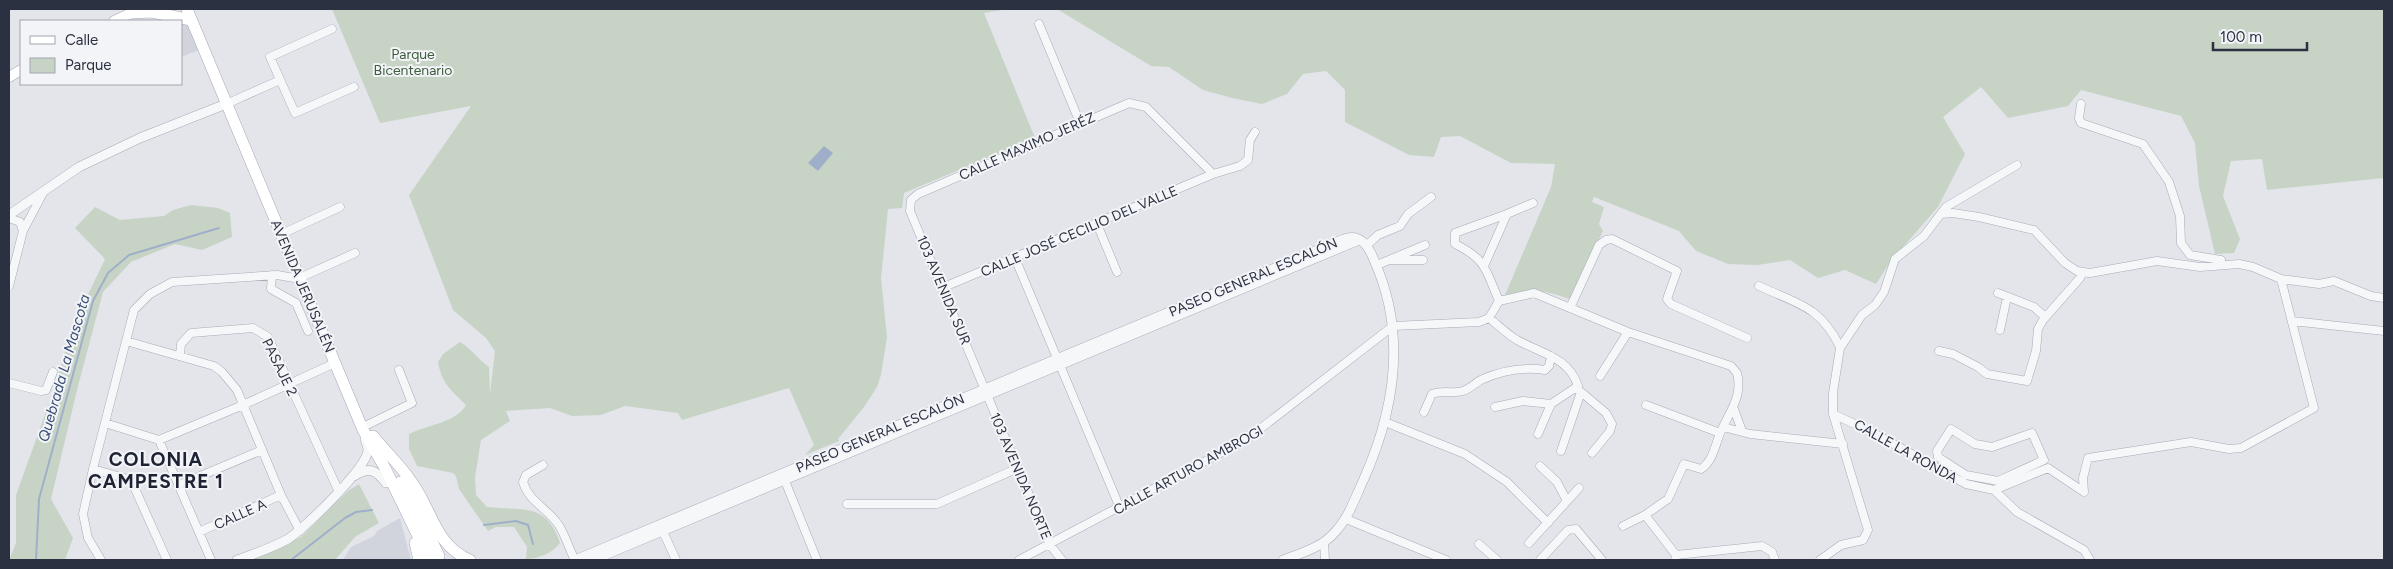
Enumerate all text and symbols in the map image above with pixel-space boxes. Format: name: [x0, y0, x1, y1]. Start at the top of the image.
legend: [20, 20, 182, 85]
scale bar: [2213, 20, 2307, 52]
text: 100 m: [2220, 28, 2262, 46]
text: Calle: [65, 31, 98, 49]
park label: Parque Bicentenario: [374, 46, 452, 79]
text: Parque: [65, 56, 112, 74]
street label: CALLE MAXIMO JERÉZ: [956, 109, 1098, 184]
street label: CALLE JOSÉ CECILIO DEL VALLE: [978, 182, 1180, 281]
street label: AVENIDA JERUSALÉN: [267, 217, 338, 355]
street label: 103 AVENIDA SUR: [913, 233, 974, 348]
street label: PASEO GENERAL ESCALÓN: [1166, 234, 1340, 321]
water label: Quebrada La Mascota: [34, 292, 94, 444]
street label: PASAJE 2: [258, 335, 301, 399]
street label: PASEO GENERAL ESCALÓN: [793, 390, 967, 477]
street label: 103 AVENIDA NORTE: [986, 410, 1055, 542]
street label: CALLE LA RONDA: [1851, 416, 1961, 487]
street label: CALLE ARTURO AMBROGI: [1110, 422, 1266, 519]
district label: COLONIA CAMPESTRE 1: [88, 448, 224, 493]
street label: CALLE A: [211, 495, 269, 533]

